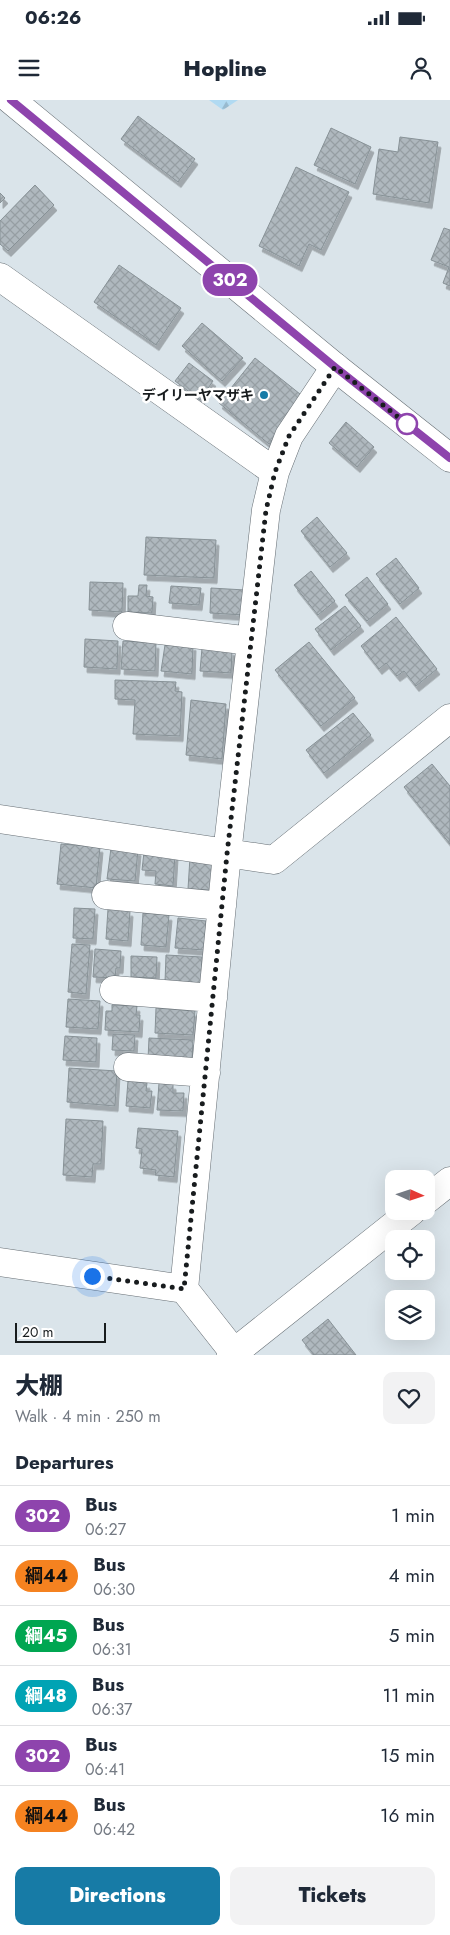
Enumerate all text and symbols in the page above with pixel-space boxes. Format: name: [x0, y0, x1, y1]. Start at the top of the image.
text: 06:26: [25, 4, 82, 31]
text: Hopline: [183, 52, 267, 84]
icon: menu: [15, 54, 43, 82]
icon: person: [407, 54, 435, 82]
line badge: 302: [201, 264, 259, 296]
text: 302: [213, 267, 247, 293]
place label: デイリーヤマザキ: [142, 385, 254, 405]
marker: デイリーヤマザキ: [258, 389, 270, 401]
unlabelled marker: [396, 413, 418, 435]
north arrow: [385, 1170, 435, 1220]
map controls: [385, 1170, 435, 1340]
button: locate: [385, 1230, 435, 1280]
your location: [80, 1264, 105, 1289]
button: layers: [385, 1290, 435, 1340]
scale bar: [15, 1320, 106, 1343]
text: 20 m: [22, 1322, 54, 1342]
text: 大棚: [15, 1368, 63, 1403]
button: heart: [383, 1372, 435, 1424]
text: Walk · 4 min · 250 m: [15, 1405, 161, 1428]
text: Departures: [15, 1449, 114, 1476]
text: Bus: [85, 1491, 117, 1518]
text: 1 min: [391, 1502, 435, 1529]
text: 302: [25, 1503, 60, 1529]
text: 06:27: [85, 1518, 126, 1541]
text: Bus: [93, 1551, 125, 1578]
text: 4 min: [388, 1562, 435, 1589]
text: 綱44: [25, 1563, 68, 1589]
text: 06:30: [93, 1578, 135, 1601]
text: Bus: [92, 1611, 124, 1638]
text: 5 min: [389, 1622, 435, 1649]
text: 綱45: [25, 1623, 67, 1649]
text: 06:31: [92, 1638, 132, 1661]
text: Bus: [92, 1671, 124, 1698]
text: 11 min: [382, 1682, 435, 1709]
text: 綱48: [25, 1683, 67, 1709]
text: 06:37: [92, 1698, 132, 1721]
text: Bus: [85, 1731, 117, 1758]
text: 15 min: [380, 1742, 435, 1769]
text: 302: [25, 1743, 60, 1769]
text: 06:41: [85, 1758, 125, 1781]
text: Bus: [93, 1791, 125, 1818]
text: 16 min: [380, 1802, 435, 1829]
text: 綱44: [25, 1803, 68, 1829]
text: 06:42: [93, 1818, 135, 1841]
button: Directions: [15, 1867, 220, 1925]
button: Tickets: [230, 1867, 435, 1925]

